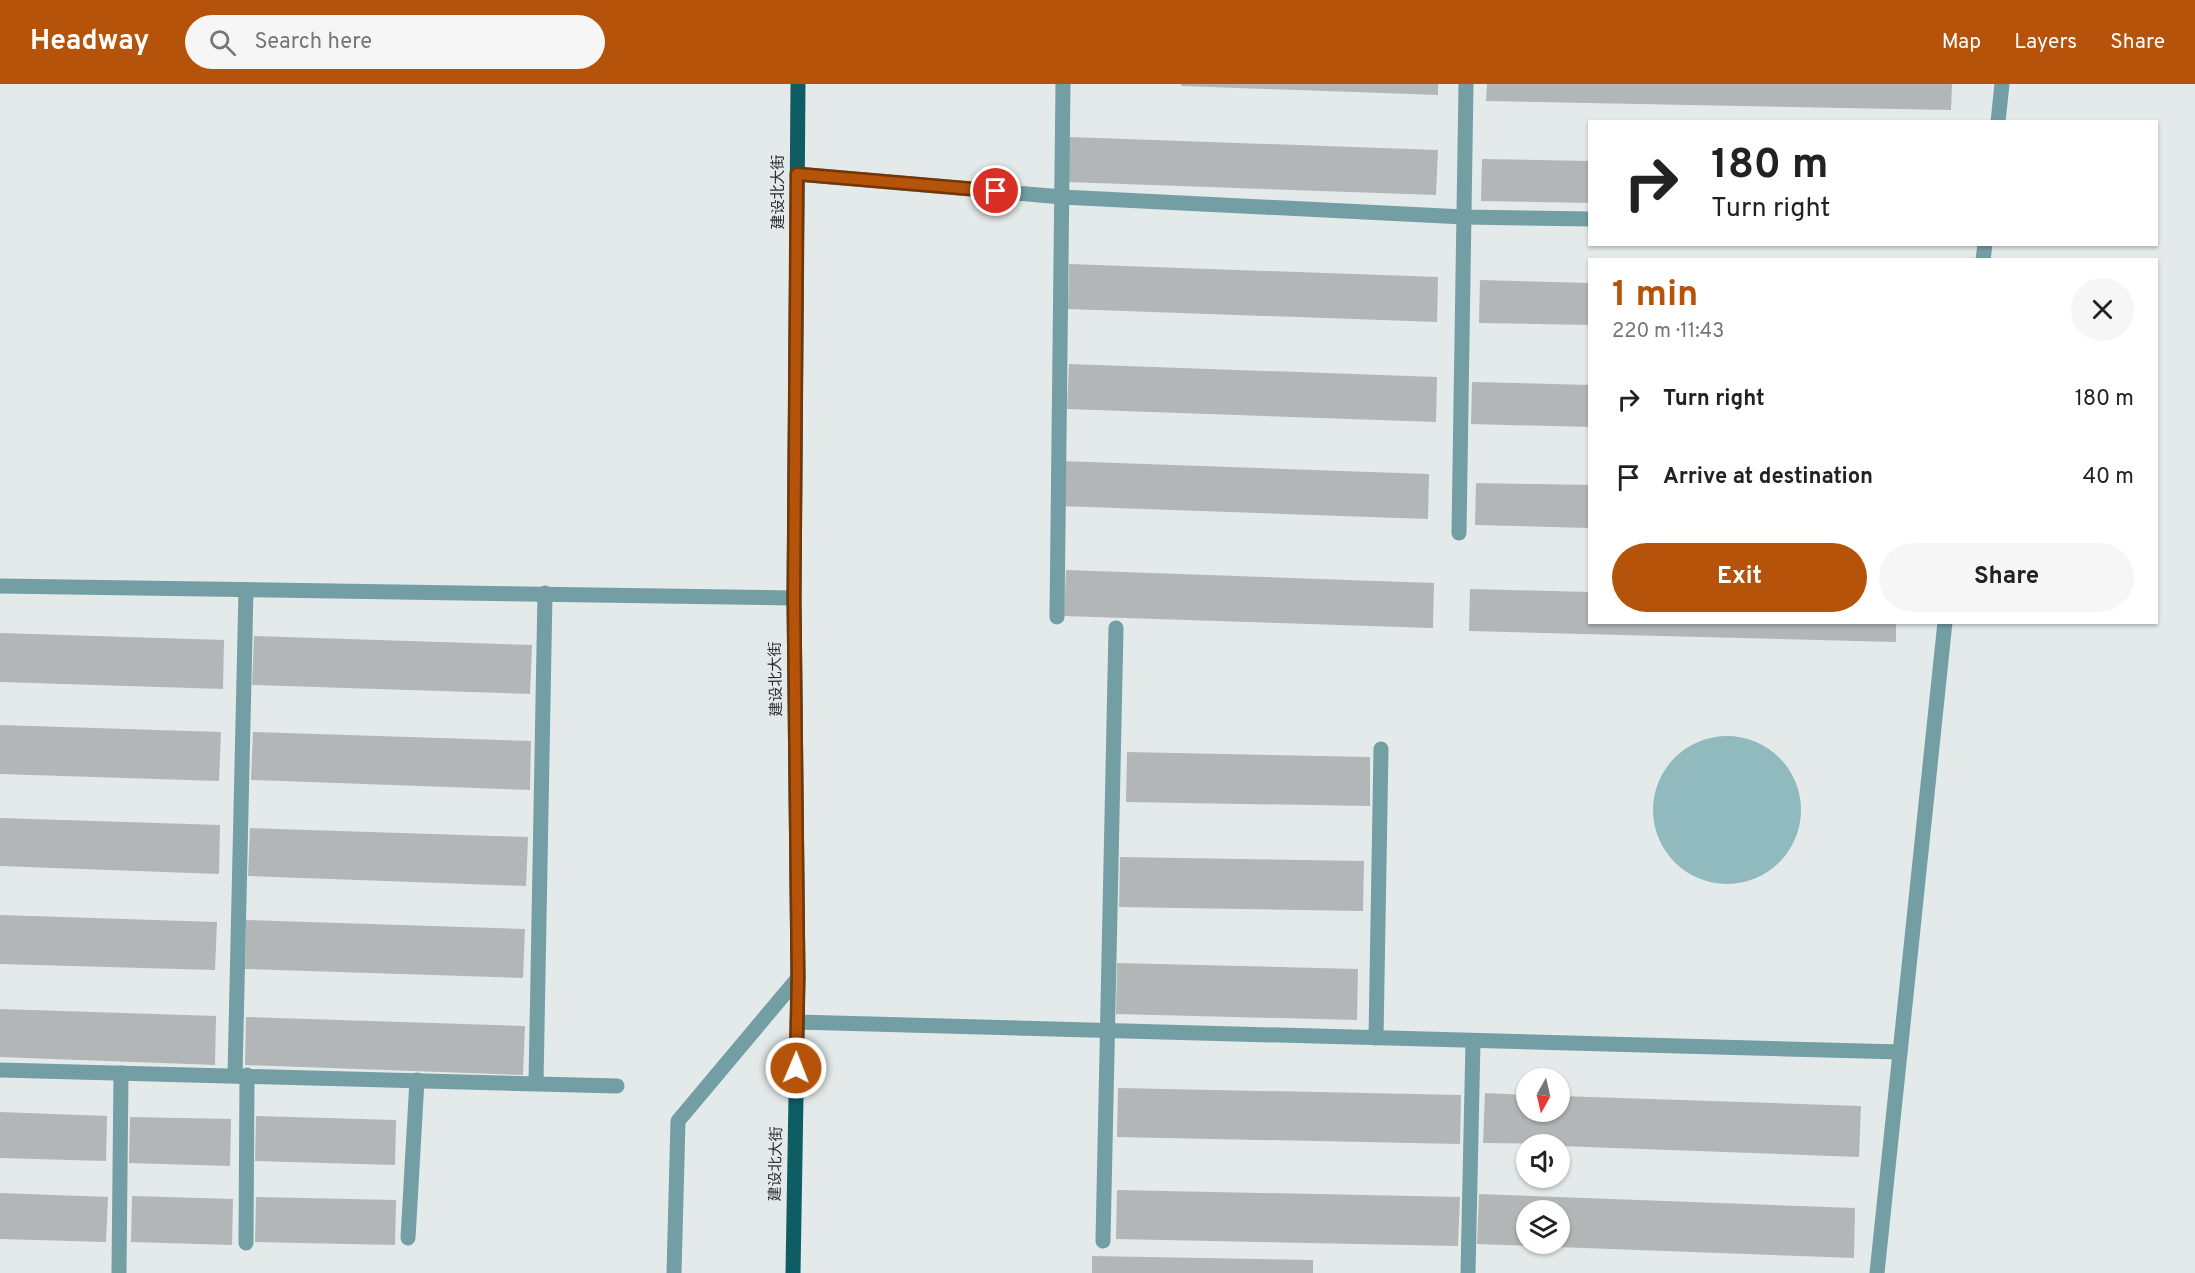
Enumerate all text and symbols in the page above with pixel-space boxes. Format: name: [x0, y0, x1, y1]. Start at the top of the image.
search box: [185, 15, 605, 69]
text: Headway: [30, 24, 149, 60]
icon: search: [206, 26, 239, 59]
text: Search here: [254, 29, 372, 56]
text: Map: [1942, 29, 1981, 56]
text: Layers: [2014, 29, 2077, 56]
text: Share: [2110, 29, 2165, 56]
text: 180 m: [1711, 140, 1828, 193]
icon: right: [1612, 144, 1690, 222]
street label: 建设北大街: [769, 154, 789, 230]
pin: [970, 165, 1021, 216]
icon: arrive: [979, 174, 1012, 207]
text: Turn right: [1711, 192, 1830, 226]
text: 1 min: [1612, 273, 1698, 319]
button: close: [2071, 278, 2134, 341]
text: 220 m · 11:43: [1612, 319, 1724, 345]
icon: right: [1612, 383, 1645, 416]
text: Turn right: [1663, 386, 1765, 413]
text: 180 m: [2075, 386, 2134, 413]
icon: arrive: [1612, 461, 1645, 494]
text: Arrive at destination: [1663, 464, 1873, 491]
text: 40 m: [2082, 464, 2134, 491]
button: Exit: [1612, 543, 1867, 612]
button: Share: [1879, 543, 2134, 612]
street label: 建设北大街: [766, 641, 787, 717]
position arrow: [764, 1036, 828, 1100]
north arrow: [1516, 1068, 1570, 1122]
map controls: [1516, 1068, 1570, 1254]
street label: 建设北大街: [766, 1126, 787, 1202]
button: sound: [1516, 1134, 1570, 1188]
button: layers: [1516, 1200, 1570, 1254]

